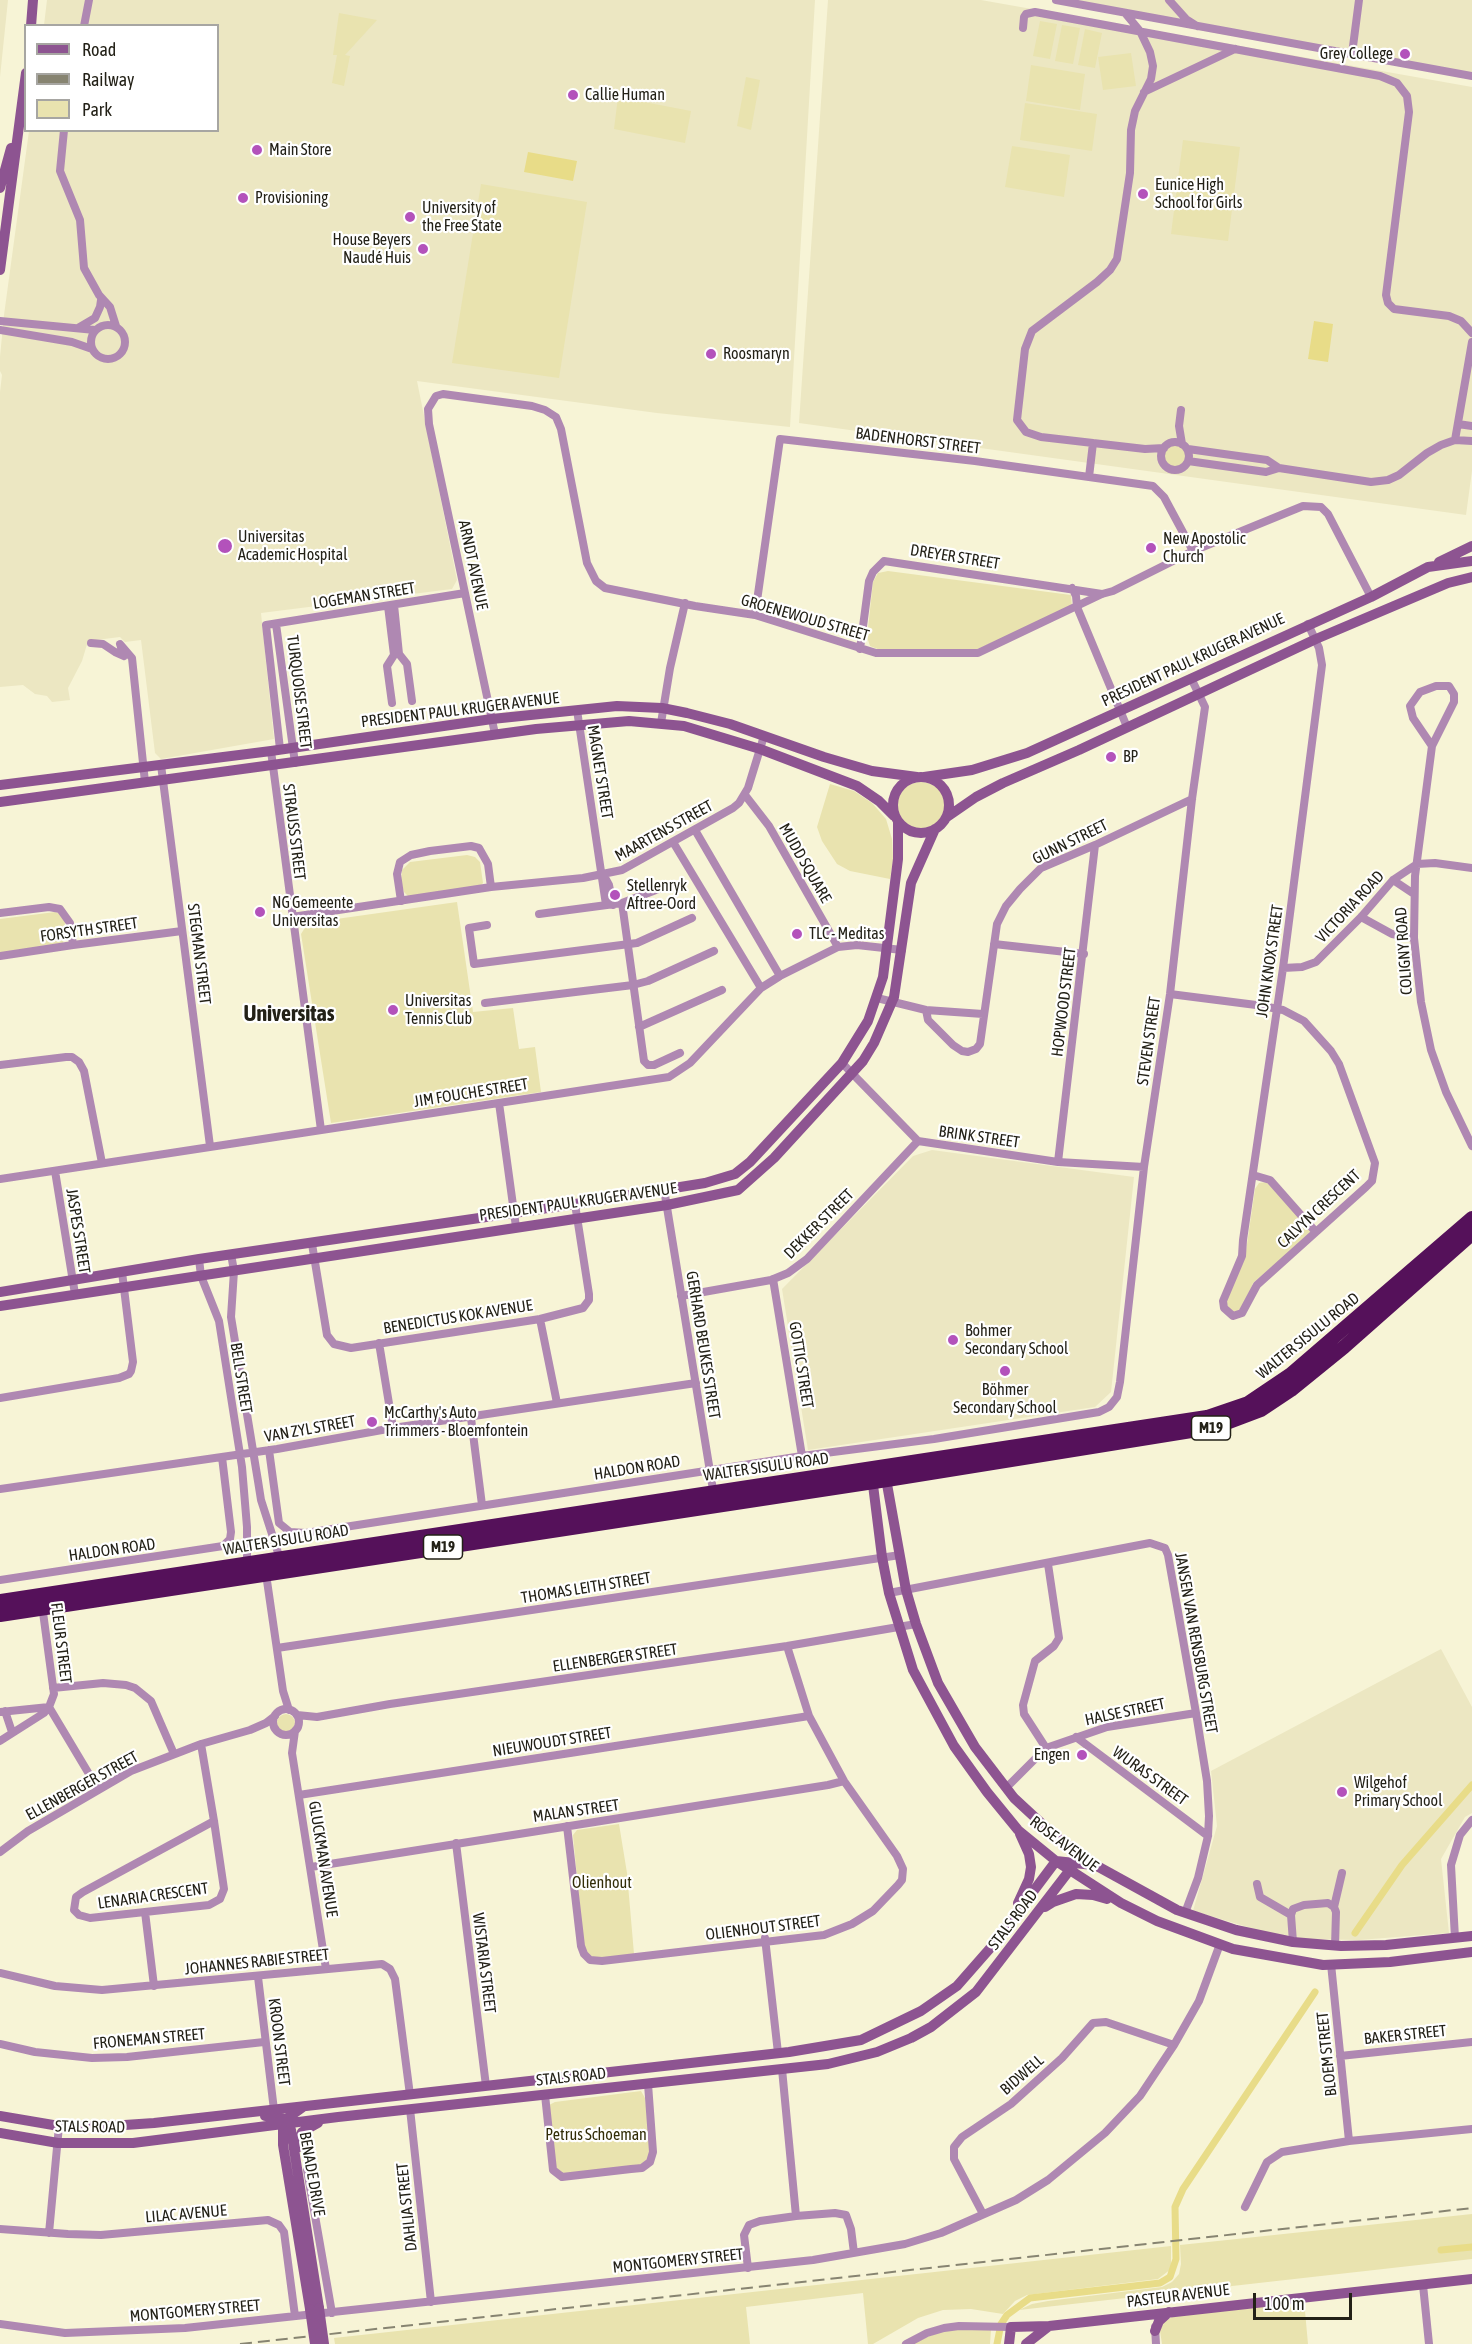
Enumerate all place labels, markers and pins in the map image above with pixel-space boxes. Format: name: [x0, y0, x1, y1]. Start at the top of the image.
place label: Grey College: [1320, 44, 1393, 64]
marker: Grey College: [1398, 47, 1412, 61]
place label: Callie Human: [585, 85, 665, 105]
marker: Callie Human: [566, 88, 580, 102]
place label: Main Store: [269, 140, 331, 160]
marker: Main Store: [250, 143, 264, 157]
place label: Eunice High School for Girls: [1155, 175, 1242, 213]
marker: Eunice High School for Girls: [1136, 187, 1150, 201]
place label: Provisioning: [255, 188, 328, 208]
marker: Provisioning: [236, 191, 250, 205]
place label: University of the Free State: [422, 198, 502, 236]
marker: University of the Free State: [403, 210, 417, 224]
place label: House Beyers Naudé Huis: [333, 230, 411, 268]
marker: House Beyers Naudé Huis: [416, 242, 430, 256]
place label: Roosmaryn: [723, 344, 790, 364]
marker: Roosmaryn: [704, 347, 718, 361]
place label: Universitas Academic Hospital: [238, 527, 347, 565]
place label: New Apostolic Church: [1163, 529, 1246, 567]
marker: Universitas Academic Hospital: [216, 537, 234, 555]
marker: New Apostolic Church: [1144, 541, 1158, 555]
place label: BP: [1123, 747, 1138, 767]
marker: BP: [1104, 750, 1118, 764]
place label: Stellenryk Aftree-Oord: [627, 876, 696, 914]
marker: Stellenryk Aftree-Oord: [608, 888, 622, 902]
place label: NG Gemeente Universitas: [272, 893, 353, 931]
marker: NG Gemeente Universitas: [253, 905, 267, 919]
place label: TLC - Meditas: [809, 924, 884, 944]
marker: TLC - Meditas: [790, 927, 804, 941]
place label: Universitas Tennis Club: [405, 991, 472, 1029]
marker: Universitas Tennis Club: [386, 1003, 400, 1017]
place label: Bohmer Secondary School: [965, 1321, 1068, 1359]
marker: Bohmer Secondary School: [946, 1333, 960, 1347]
marker: Böhmer Secondary School: [998, 1364, 1012, 1378]
place label: Böhmer Secondary School: [953, 1380, 1057, 1418]
place label: McCarthy's Auto Trimmers - Bloemfontein: [384, 1403, 528, 1441]
marker: McCarthy's Auto Trimmers - Bloemfontein: [365, 1415, 379, 1429]
place label: Engen: [1034, 1745, 1070, 1765]
marker: Engen: [1075, 1748, 1089, 1762]
place label: Wilgehof Primary School: [1354, 1773, 1442, 1811]
marker: Wilgehof Primary School: [1335, 1785, 1349, 1799]

